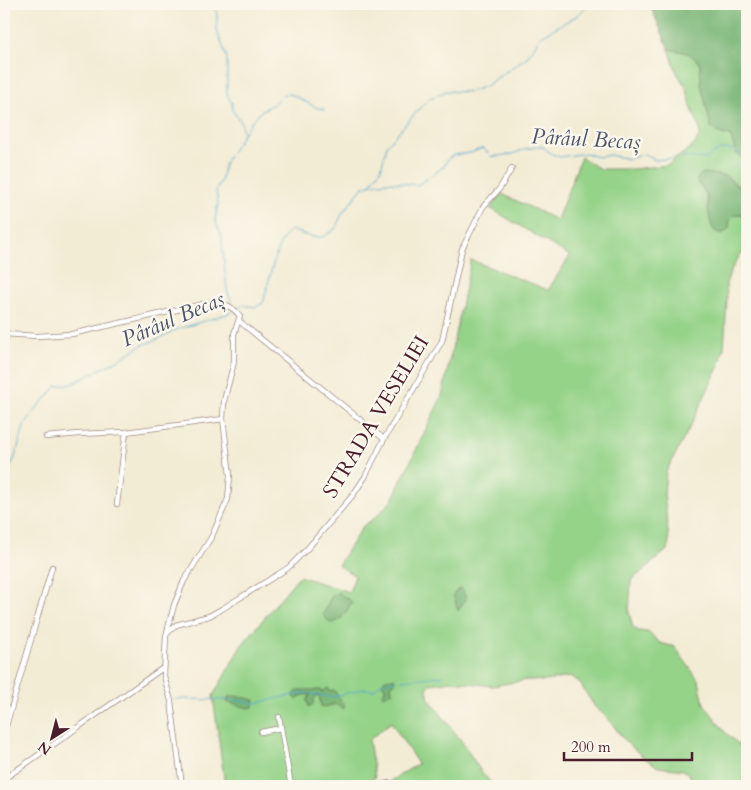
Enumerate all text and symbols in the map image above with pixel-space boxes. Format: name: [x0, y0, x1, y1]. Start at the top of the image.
water label: Pârâul Becaș: [531, 121, 642, 157]
water label: Pârâul Becaș: [117, 284, 230, 354]
street label: STRADA VESELIEI: [316, 330, 436, 504]
north arrow: [28, 712, 78, 762]
scale bar: [564, 730, 691, 762]
text: N: [34, 737, 55, 759]
text: 200 m: [571, 737, 611, 757]

